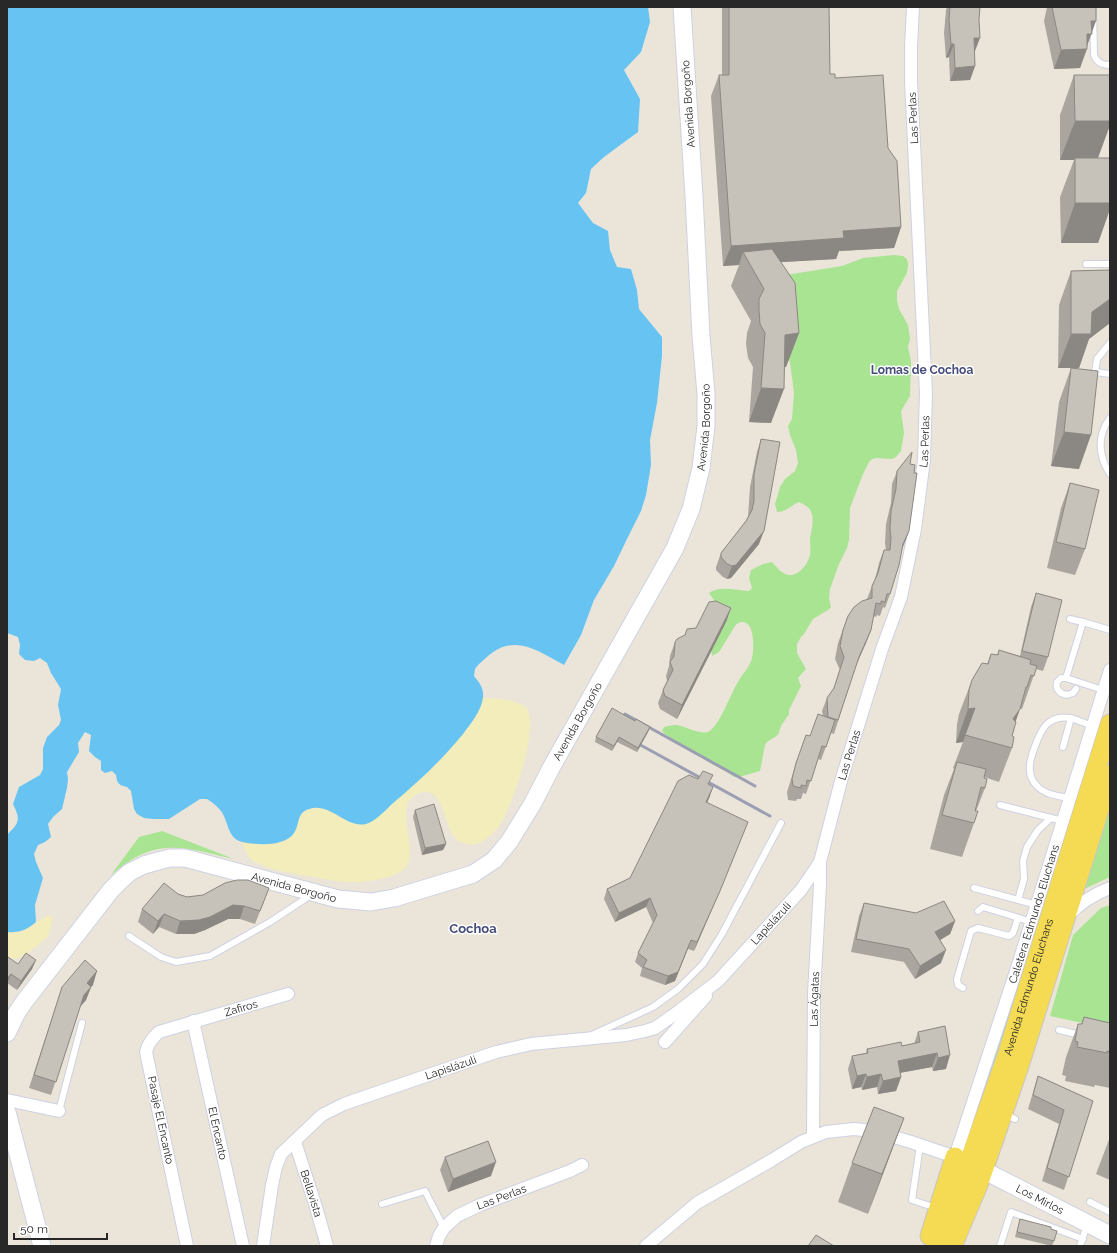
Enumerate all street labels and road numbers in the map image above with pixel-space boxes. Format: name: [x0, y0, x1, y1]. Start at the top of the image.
street label: Avenida Borgoño: [679, 59, 698, 148]
street label: Las Perlas: [906, 92, 921, 144]
street label: Avenida Borgoño: [695, 383, 713, 472]
street label: Las Perlas: [917, 415, 932, 468]
street label: Avenida Borgoño: [551, 680, 605, 763]
street label: Las Perlas: [836, 728, 863, 782]
street label: Caletera Edmundo Eluchans: [1006, 843, 1062, 985]
street label: Avenida Borgoño: [250, 870, 338, 905]
street label: Lapislázuli: [748, 899, 794, 948]
street label: Avenida Edmundo Eluchans: [1001, 917, 1056, 1057]
street label: Las Ágatas: [807, 971, 822, 1027]
street label: Zafiros: [223, 997, 259, 1019]
street label: Lapislázuli: [424, 1053, 478, 1083]
street label: Pasaje El Encanto: [145, 1075, 176, 1166]
street label: El Encanto: [205, 1106, 230, 1161]
street label: Bellavista: [297, 1168, 325, 1219]
street label: Las Perlas: [475, 1182, 528, 1213]
street label: Los Mirlos: [1014, 1182, 1066, 1217]

